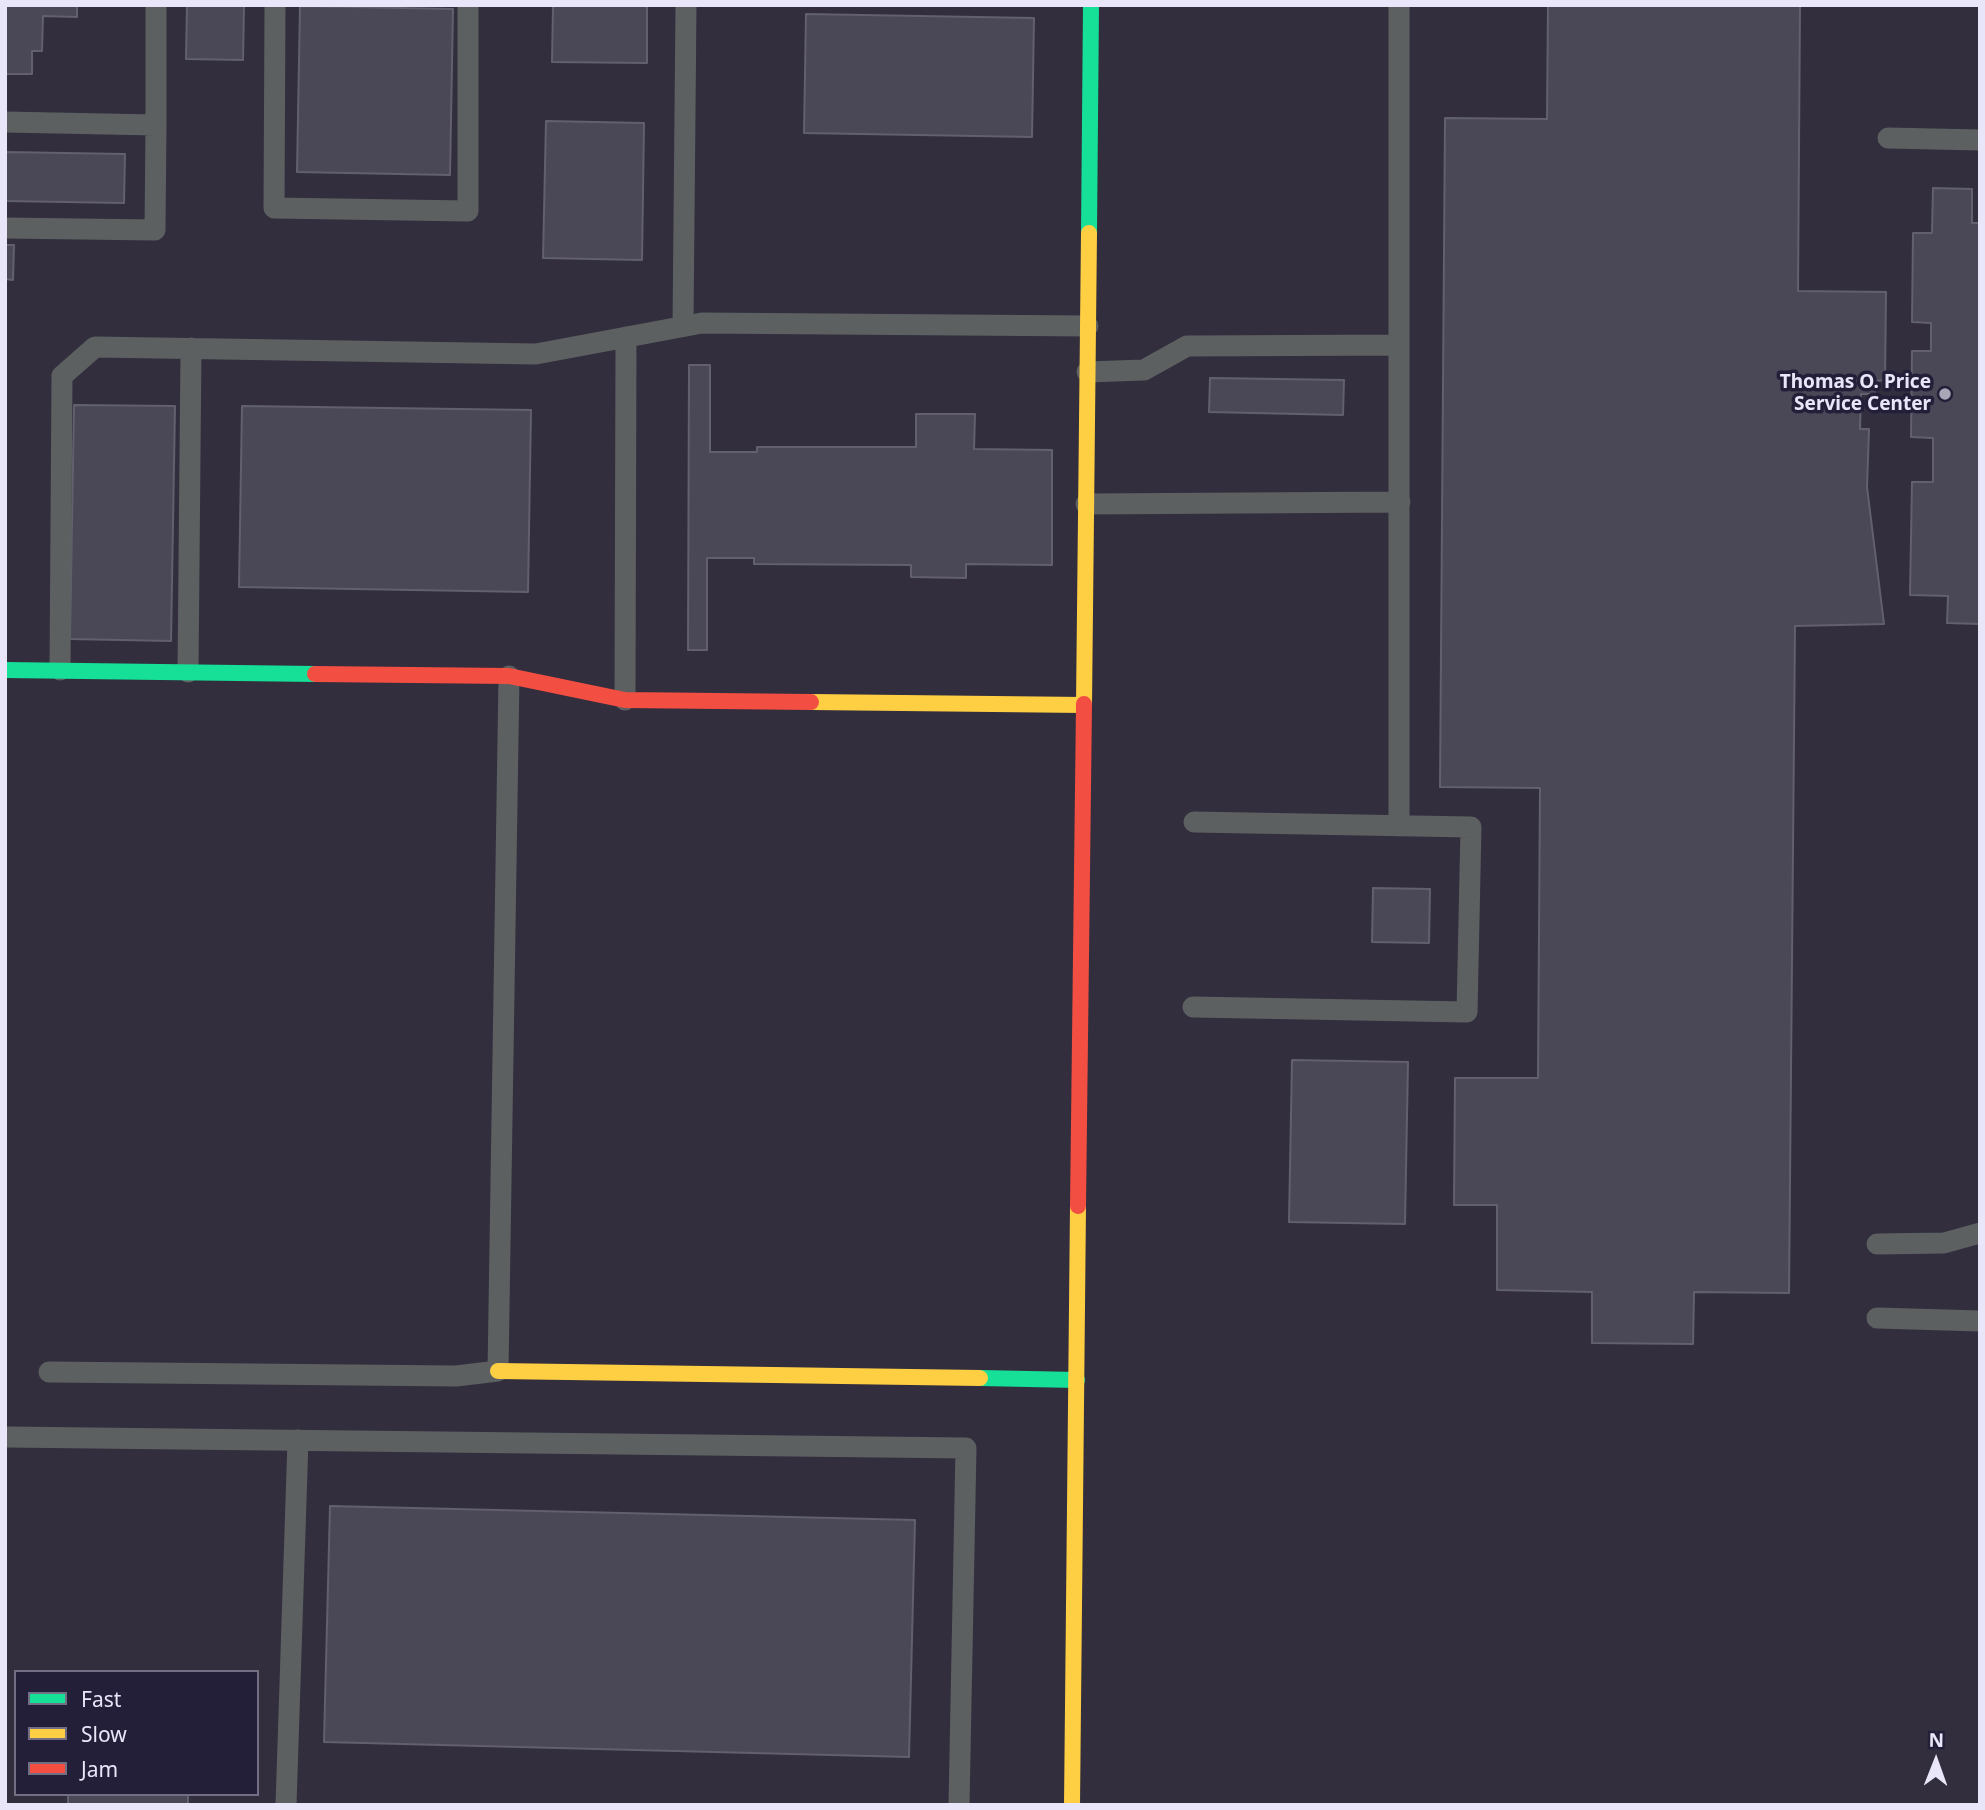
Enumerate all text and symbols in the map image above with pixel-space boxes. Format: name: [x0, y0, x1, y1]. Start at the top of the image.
place label: Thomas O. Price Service Center: [1780, 372, 1931, 416]
marker: Thomas O. Price Service Center: [1937, 386, 1953, 402]
legend: [14, 1670, 259, 1796]
text: Fast: [81, 1685, 121, 1713]
text: Slow: [81, 1720, 127, 1748]
north arrow: [1901, 1726, 1971, 1796]
text: N: [1928, 1727, 1944, 1753]
text: Jam: [81, 1755, 118, 1783]

